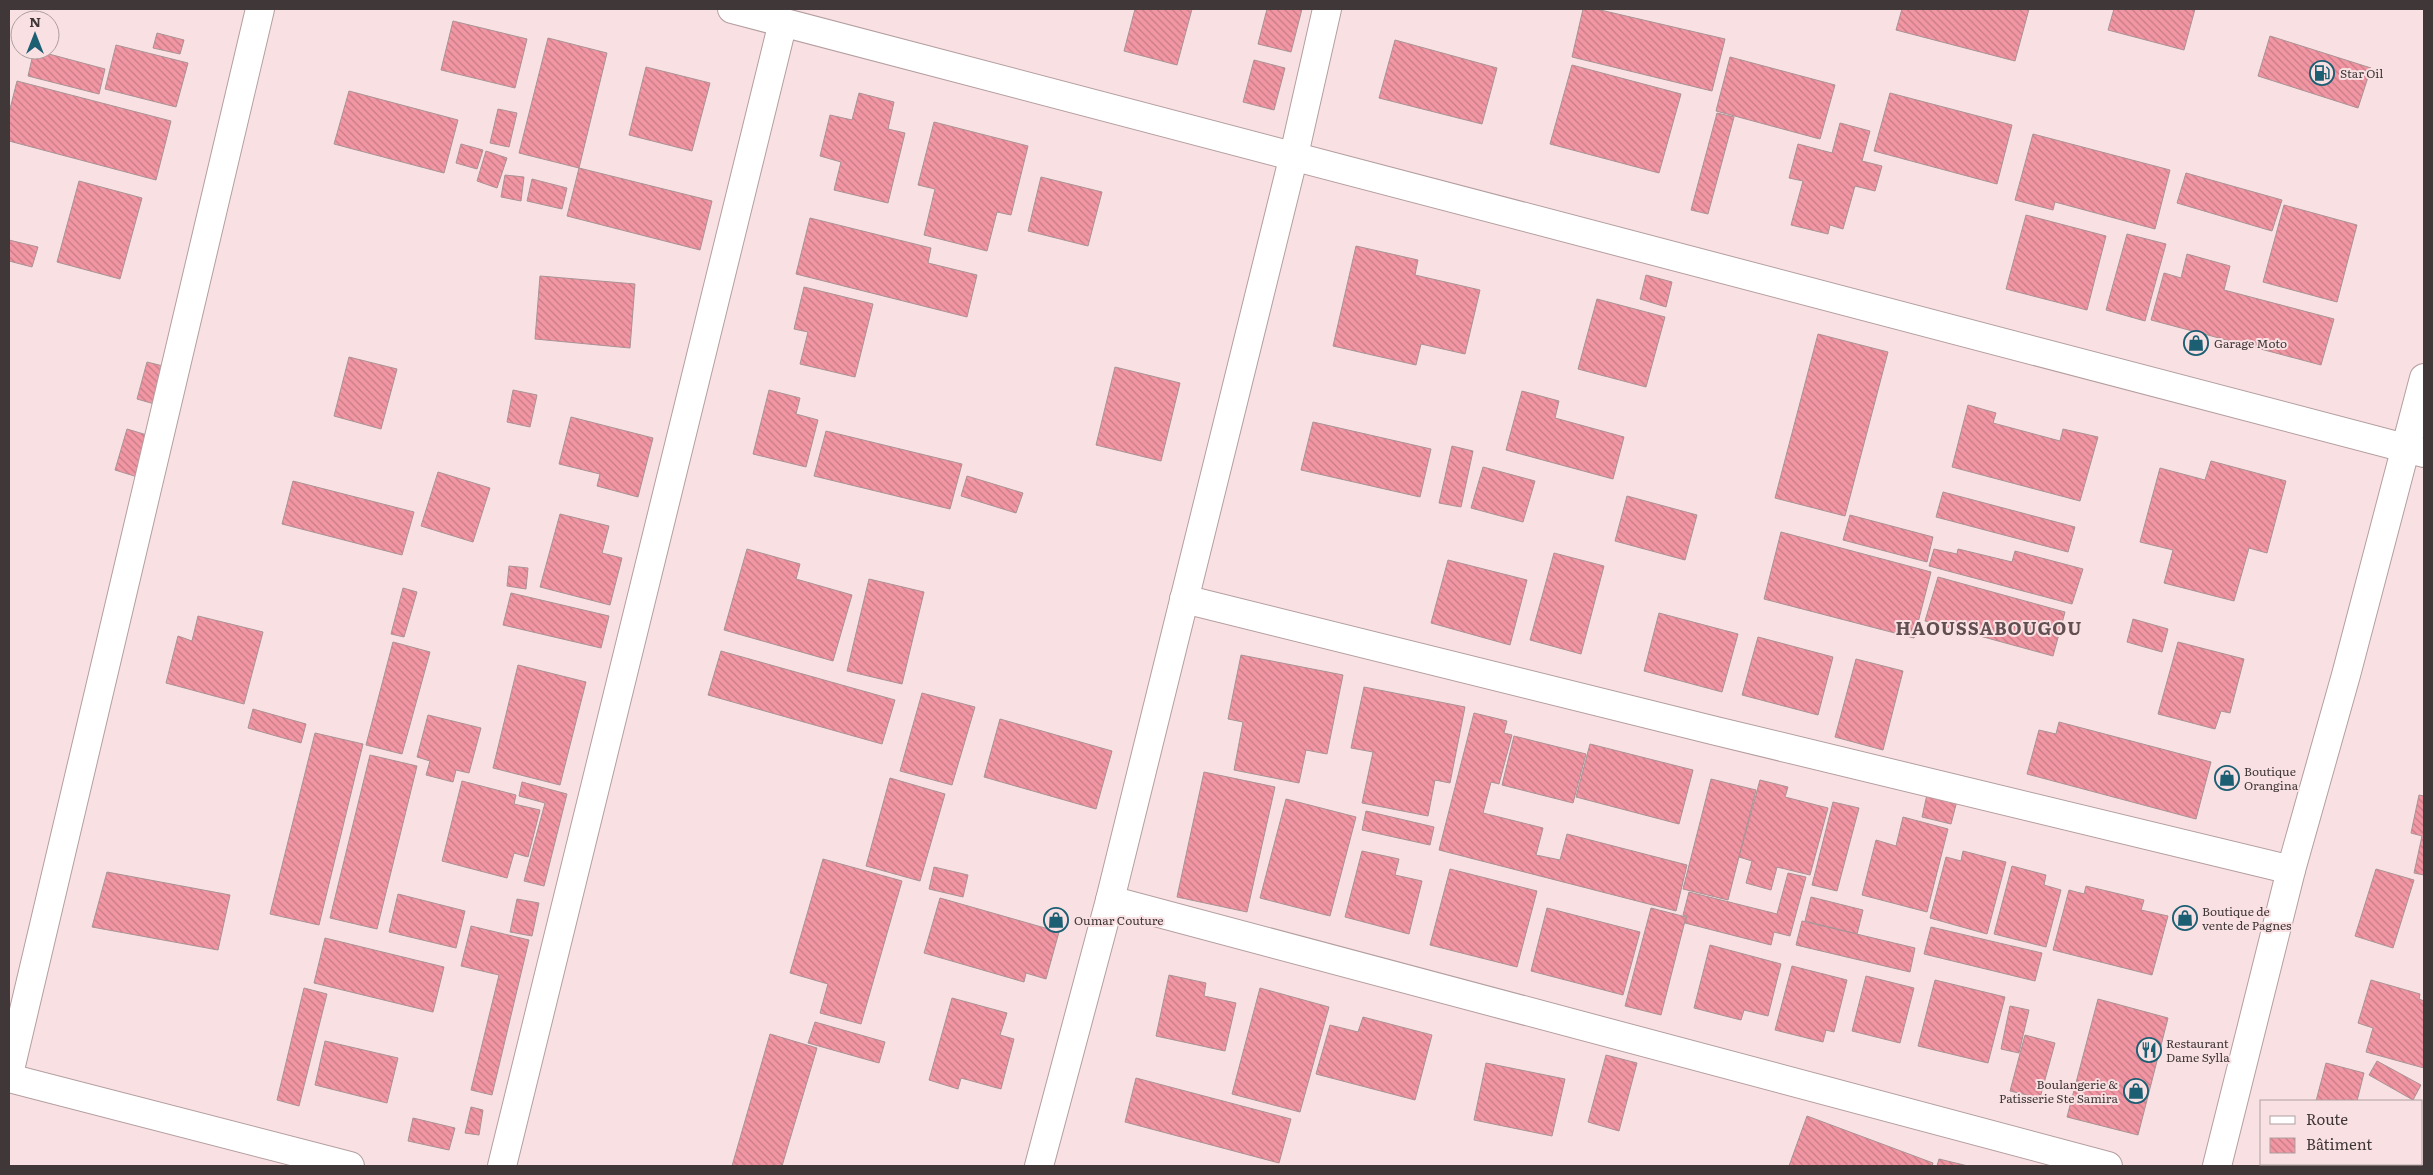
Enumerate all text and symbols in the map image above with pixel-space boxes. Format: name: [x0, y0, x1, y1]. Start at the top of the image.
north arrow: [10, 10, 60, 60]
text: N: [29, 11, 41, 31]
fuel station icon: Star Oil: [2309, 60, 2335, 86]
place label: Star Oil: [2340, 64, 2383, 82]
shop icon: Garage Moto: [2183, 330, 2209, 356]
place label: Garage Moto: [2214, 334, 2287, 352]
district label: HAOUSSABOUGOU: [1896, 614, 2082, 641]
place label: Boutique Orangina: [2244, 762, 2299, 794]
shop icon: Boutique Orangina: [2214, 765, 2240, 791]
place label: Boutique de vente de Pagnes: [2202, 902, 2292, 934]
shop icon: Boutique de vente de Pagnes: [2172, 905, 2198, 931]
shop icon: Oumar Couture: [1043, 907, 1069, 933]
place label: Oumar Couture: [1074, 911, 1164, 929]
place label: Restaurant Dame Sylla: [2166, 1034, 2230, 1066]
restaurant icon: Restaurant Dame Sylla: [2136, 1037, 2162, 1063]
place label: Boulangerie & Patisserie Ste Samira: [1999, 1075, 2119, 1107]
shop icon: Boulangerie & Patisserie Ste Samira: [2123, 1078, 2149, 1104]
legend: [2260, 1100, 2423, 1165]
text: Route: [2306, 1107, 2348, 1130]
text: Bâtiment: [2306, 1132, 2372, 1155]

